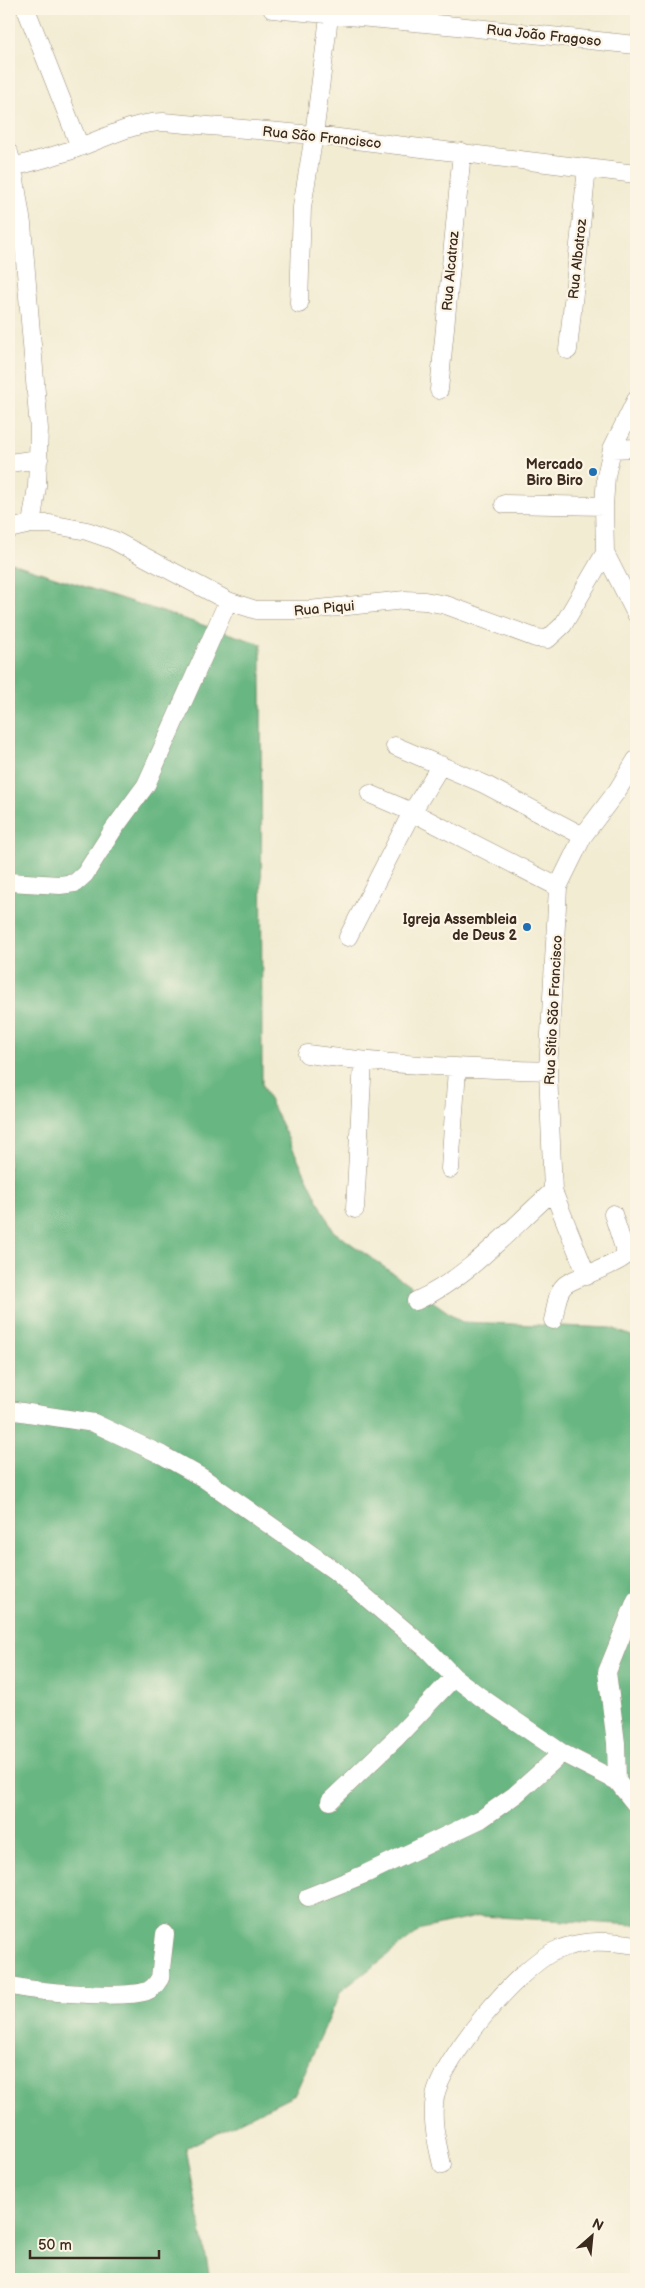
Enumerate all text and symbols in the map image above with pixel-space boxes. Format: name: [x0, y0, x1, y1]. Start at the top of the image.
street label: Rua João Fragoso: [486, 21, 602, 50]
street label: Rua São Francisco: [262, 123, 382, 152]
street label: Rua Albatroz: [565, 218, 590, 300]
street label: Rua Alcatraz: [439, 230, 462, 312]
place label: Mercado Biro Biro: [526, 456, 583, 489]
marker: Mercado Biro Biro: [587, 466, 599, 478]
street label: Rua Piqui: [293, 597, 355, 620]
place label: Igreja Assembleia de Deus 2: [403, 911, 518, 944]
marker: Igreja Assembleia de Deus 2: [521, 921, 533, 933]
street label: Rua Sítio São Francisco: [541, 935, 566, 1085]
north arrow: [568, 2210, 618, 2260]
text: N: [589, 2215, 606, 2235]
scale bar: [30, 2228, 159, 2260]
text: 50 m: [38, 2236, 72, 2255]

